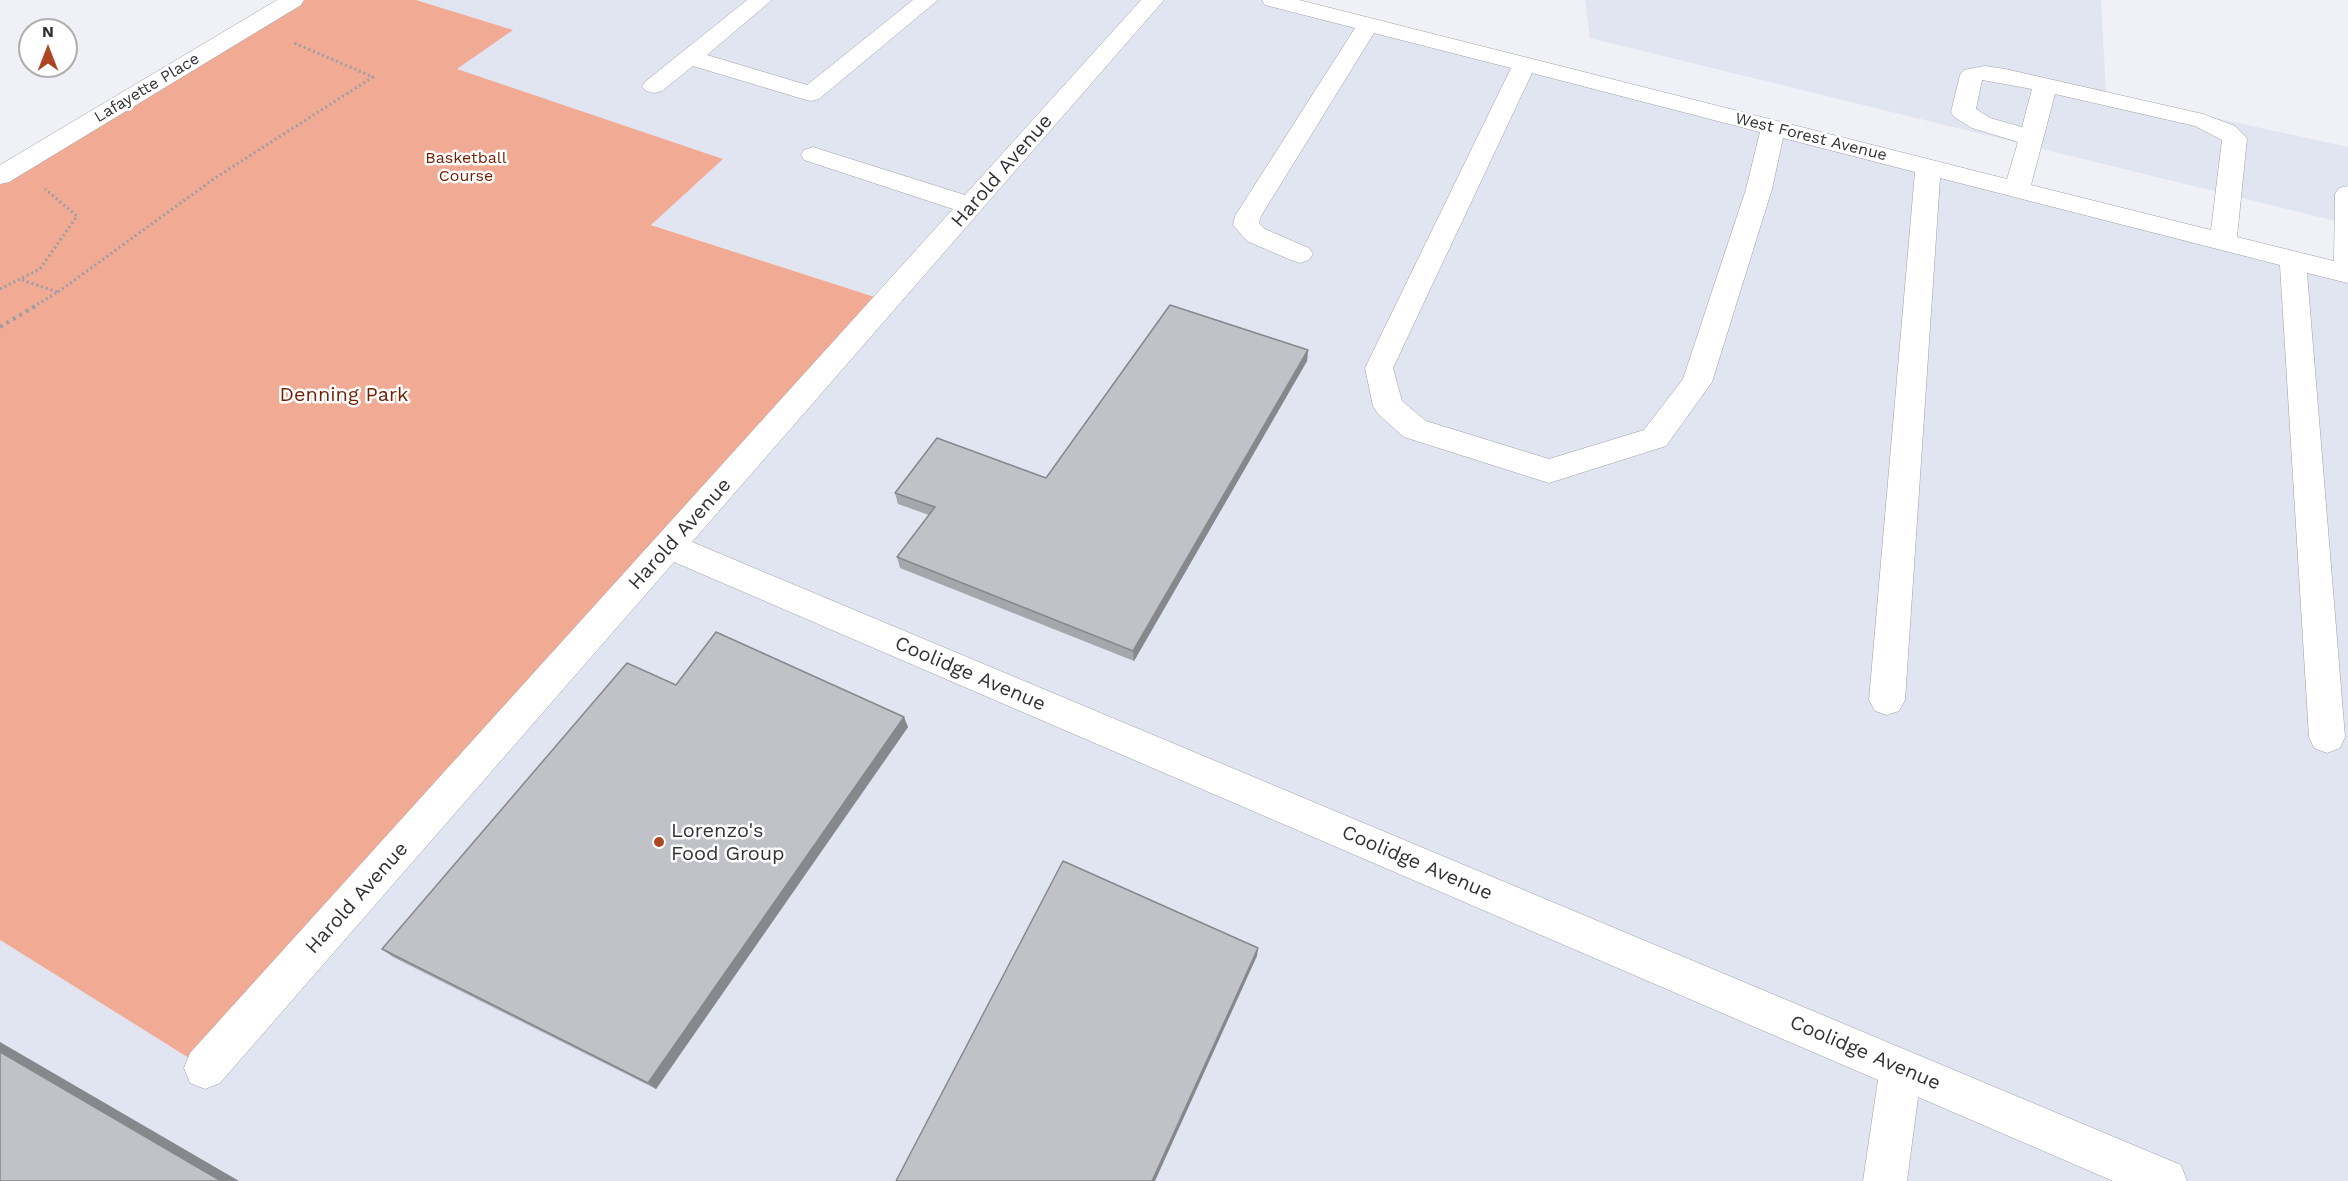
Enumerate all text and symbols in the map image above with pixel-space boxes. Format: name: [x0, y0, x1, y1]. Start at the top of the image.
north arrow: [18, 18, 78, 78]
text: N: [42, 22, 54, 41]
street label: Lafayette Place: [91, 49, 203, 127]
street label: West Forest Avenue: [1733, 109, 1889, 165]
street label: Harold Avenue: [946, 110, 1058, 232]
park label: Basketball Course: [425, 148, 507, 186]
park label: Denning Park: [280, 383, 408, 407]
street label: Harold Avenue: [624, 473, 736, 595]
street label: Coolidge Avenue: [891, 631, 1049, 717]
place label: Lorenzo's Food Group: [671, 819, 785, 866]
street label: Coolidge Avenue: [1338, 820, 1496, 906]
marker: Lorenzo's Food Group: [652, 835, 666, 849]
street label: Harold Avenue: [301, 837, 413, 959]
street label: Coolidge Avenue: [1786, 1010, 1944, 1096]

